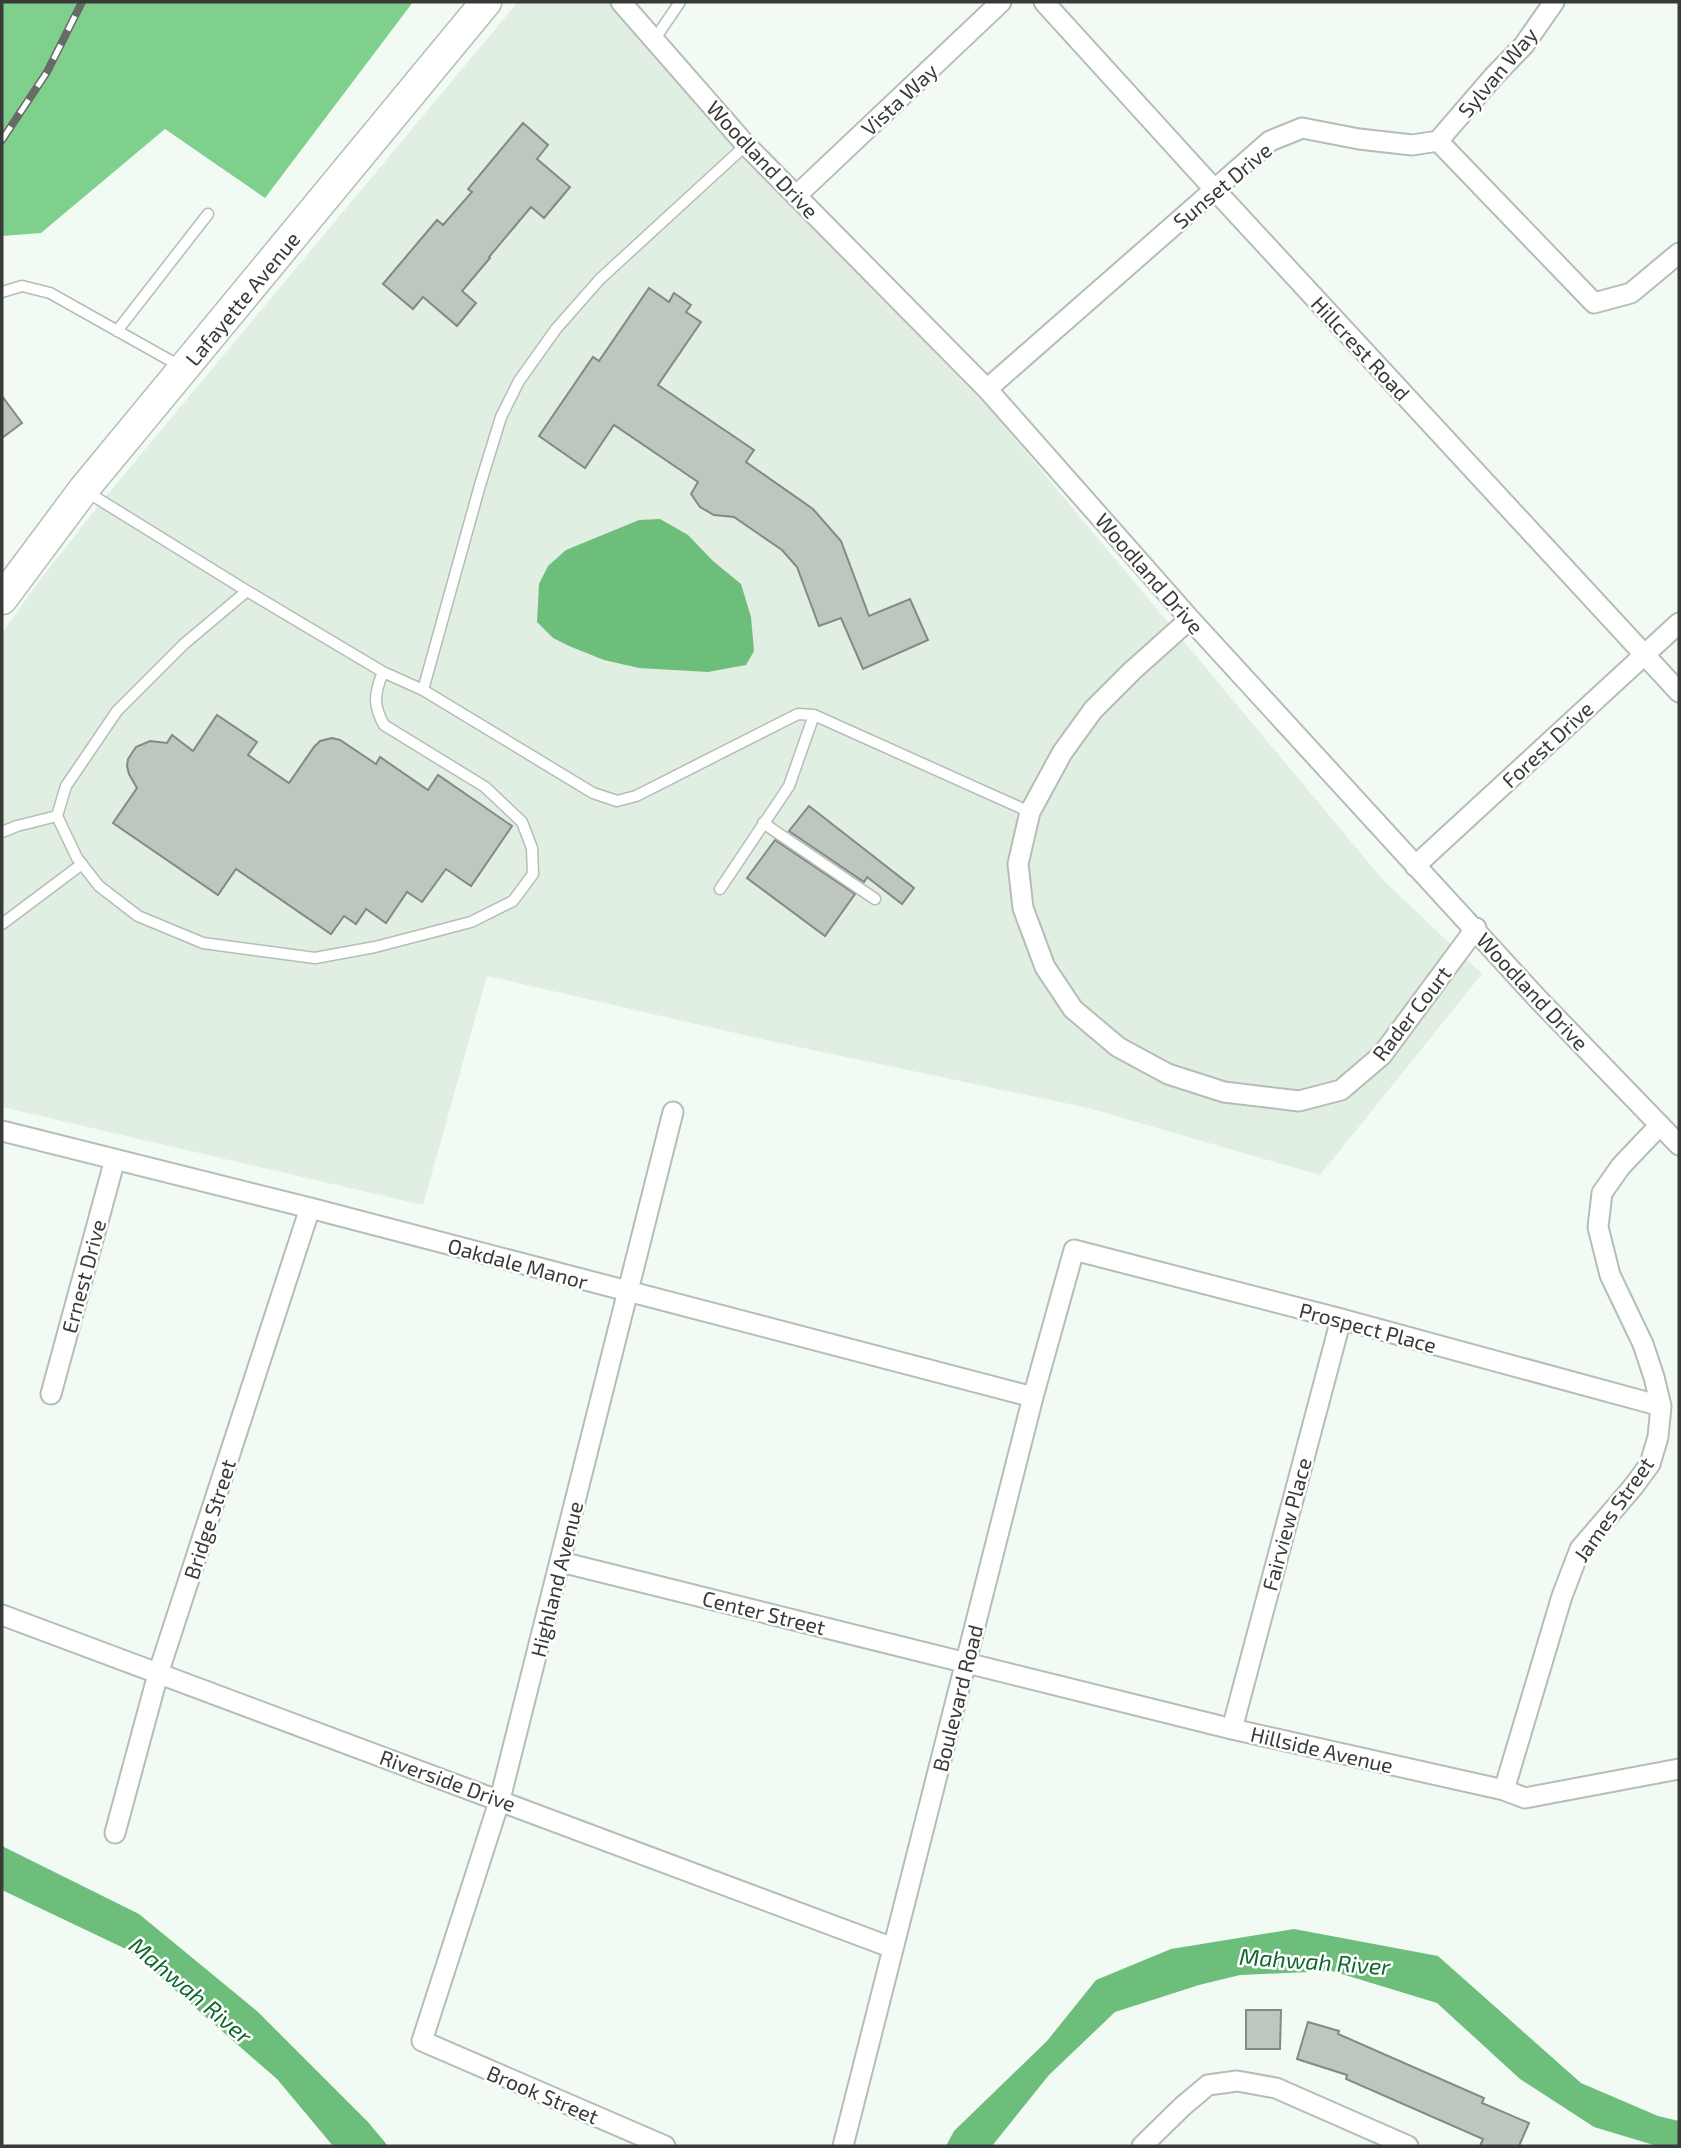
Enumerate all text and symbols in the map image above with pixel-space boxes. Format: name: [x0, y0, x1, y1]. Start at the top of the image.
street label: Sylvan Way: [1452, 22, 1542, 122]
street label: Vista Way: [856, 57, 942, 141]
street label: Woodland Drive: [702, 95, 824, 223]
street label: Sunset Drive: [1168, 137, 1276, 233]
street label: Lafayette Avenue: [179, 226, 304, 370]
street label: Hillcrest Road: [1306, 291, 1416, 405]
street label: Woodland Drive: [1091, 507, 1209, 639]
street label: Forest Drive: [1496, 695, 1598, 793]
street label: Woodland Drive: [1472, 927, 1594, 1055]
street label: Rader Court: [1366, 961, 1456, 1065]
street label: Ernest Drive: [56, 1216, 110, 1336]
street label: Oakdale Manor: [445, 1232, 591, 1294]
street label: Prospect Place: [1297, 1297, 1439, 1357]
street label: James Street: [1568, 1452, 1658, 1566]
street label: Fairview Place: [1256, 1455, 1316, 1593]
street label: Bridge Street: [178, 1456, 240, 1582]
street label: Highland Avenue: [525, 1498, 587, 1660]
street label: Center Street: [700, 1585, 828, 1639]
street label: Boulevard Road: [927, 1622, 987, 1774]
street label: Hillside Avenue: [1248, 1720, 1396, 1778]
street label: Riverside Drive: [377, 1744, 519, 1816]
water label: Mahwah River: [124, 1931, 259, 2050]
water label: Mahwah River: [1239, 1942, 1392, 1980]
street label: Brook Street: [484, 2059, 602, 2129]

